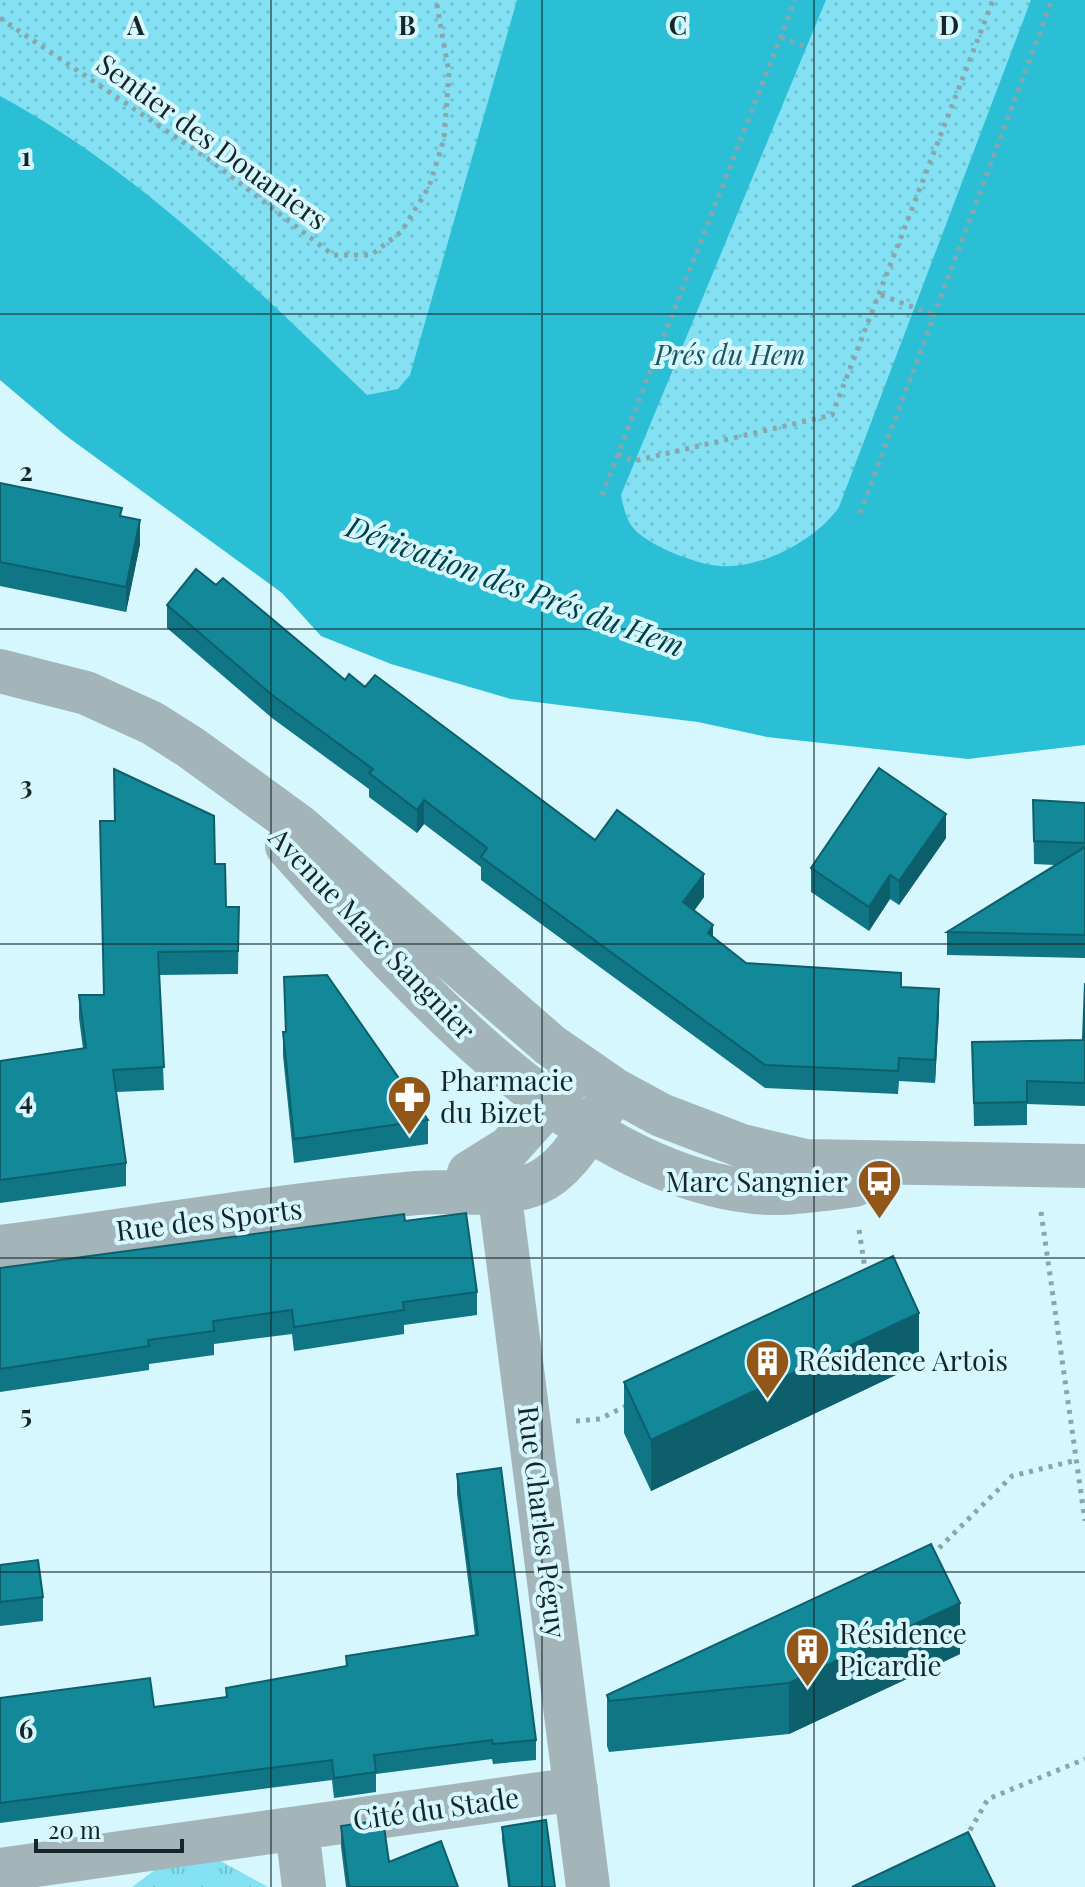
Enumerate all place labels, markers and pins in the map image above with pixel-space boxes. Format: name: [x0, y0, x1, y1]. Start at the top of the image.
place label: Pharmacie du Bizet: [440, 1061, 574, 1130]
pharmacy icon: Pharmacie du Bizet: [385, 1073, 433, 1136]
bus stop icon: Marc Sangnier: [855, 1158, 903, 1221]
place label: Marc Sangnier: [665, 1162, 849, 1199]
building icon: Résidence Artois: [743, 1337, 791, 1400]
place label: Résidence Artois: [798, 1341, 1008, 1378]
place label: Résidence Picardie: [839, 1614, 967, 1683]
building icon: Résidence Picardie: [784, 1626, 832, 1689]

